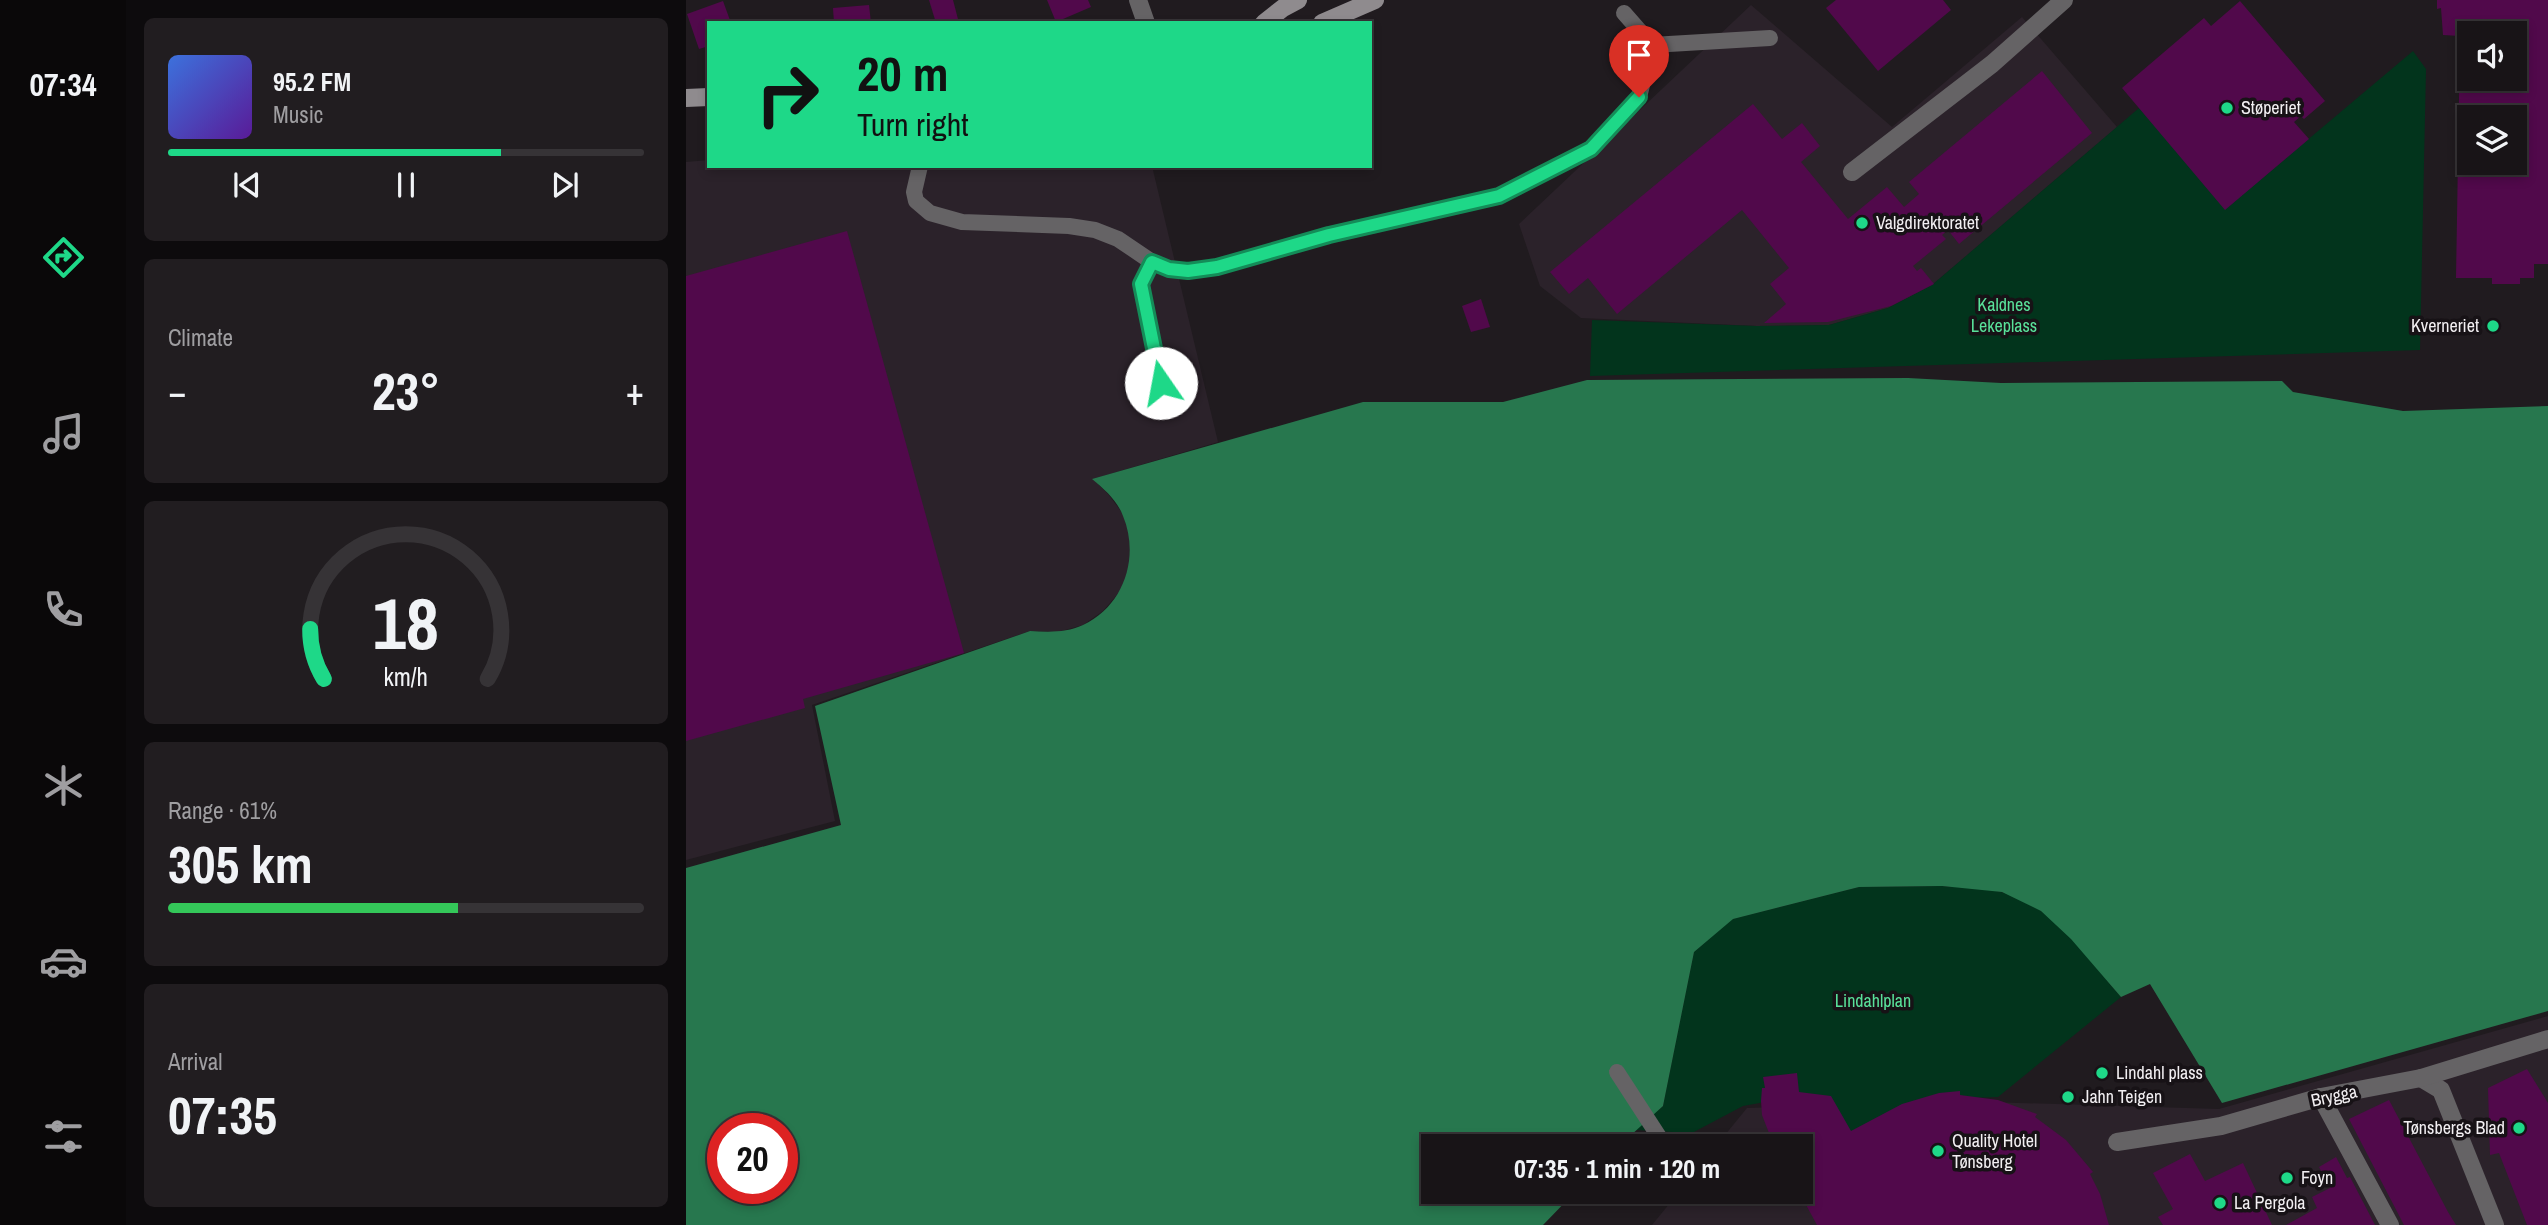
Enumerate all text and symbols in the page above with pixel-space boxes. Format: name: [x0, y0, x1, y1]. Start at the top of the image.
map controls: [2457, 21, 2527, 175]
button: sound: [2457, 21, 2527, 91]
pin: [1609, 25, 1669, 97]
icon: arrive: [1620, 36, 1658, 74]
text: 20 m: [857, 40, 949, 106]
icon: right: [742, 49, 833, 140]
text: 07:34: [29, 63, 97, 106]
text: 95.2 FM: [273, 64, 351, 99]
place label: Støperiet: [2241, 95, 2301, 120]
text: Music: [273, 99, 323, 130]
marker: Støperiet: [2219, 100, 2235, 116]
text: Turn right: [857, 103, 969, 146]
button: layers: [2457, 105, 2527, 175]
icon: previous: [228, 166, 266, 204]
icon: pause: [387, 166, 425, 204]
icon: next: [546, 166, 584, 204]
place label: Valgdirektoratet: [1876, 210, 1979, 235]
marker: Valgdirektoratet: [1854, 215, 1870, 231]
icon: directions: [39, 233, 88, 282]
park label: Kaldnes Lekeplass: [1971, 292, 2037, 338]
place label: Kverneriet: [2411, 313, 2479, 338]
marker: Kverneriet: [2485, 318, 2501, 334]
text: Climate: [168, 322, 233, 353]
position arrow: [1124, 346, 1198, 420]
text: 23°: [372, 356, 440, 426]
text: −: [168, 366, 186, 417]
text: +: [626, 366, 644, 417]
icon: music: [39, 409, 88, 458]
text: 18: [373, 574, 439, 672]
icon: phone: [39, 585, 88, 634]
text: km/h: [384, 659, 428, 693]
icon: climate: [39, 761, 88, 810]
text: Range · 61%: [168, 795, 277, 826]
text: 305 km: [168, 829, 313, 899]
icon: car: [39, 937, 88, 986]
park label: Lindahlplan: [1835, 988, 1911, 1013]
text: Arrival: [168, 1046, 223, 1077]
place label: Lindahl plass: [2116, 1060, 2203, 1085]
marker: Lindahl plass: [2094, 1065, 2110, 1081]
street label: Brygga: [2308, 1078, 2359, 1113]
text: 07:35: [168, 1080, 277, 1150]
place label: Jahn Teigen: [2082, 1084, 2162, 1109]
marker: Jahn Teigen: [2060, 1089, 2076, 1105]
icon: filters: [39, 1112, 88, 1161]
speed limit sign: 20: [707, 1113, 798, 1204]
place label: Tønsbergs Blad: [2403, 1115, 2505, 1140]
marker: Tønsbergs Blad: [2511, 1120, 2527, 1136]
place label: Quality Hotel Tønsberg: [1952, 1128, 2037, 1174]
marker: Quality Hotel Tønsberg: [1930, 1143, 1946, 1159]
text: 07:35 · 1 min · 120 m: [1514, 1151, 1720, 1186]
place label: Foyn: [2301, 1165, 2333, 1190]
marker: Foyn: [2279, 1170, 2295, 1186]
place label: La Pergola: [2234, 1190, 2305, 1215]
marker: La Pergola: [2212, 1195, 2228, 1211]

